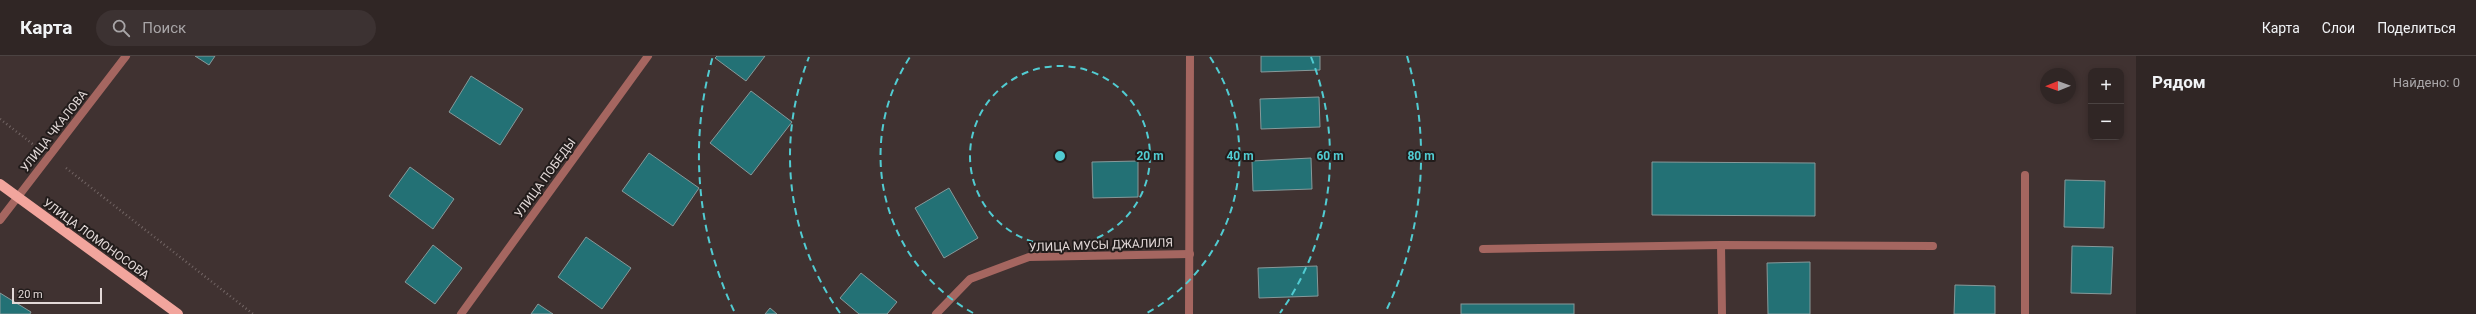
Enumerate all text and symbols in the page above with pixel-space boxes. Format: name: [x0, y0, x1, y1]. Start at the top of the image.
search box: [96, 10, 376, 46]
text: Карта: [20, 16, 72, 39]
icon: search: [110, 17, 132, 39]
text: Поиск: [142, 19, 186, 37]
text: Карта: [2262, 20, 2300, 36]
text: Слои: [2322, 20, 2355, 36]
text: Поделиться: [2377, 20, 2456, 36]
north arrow: [2040, 68, 2076, 104]
map controls: [2088, 68, 2124, 140]
button: +: [2088, 68, 2124, 104]
text: Рядом: [2152, 72, 2206, 92]
text: Найдено: 0: [2393, 75, 2460, 90]
street label: УЛИЦА ЧКАЛОВА: [18, 87, 90, 175]
button: −: [2088, 104, 2124, 140]
street label: УЛИЦА ПОБЕДЫ: [512, 136, 578, 220]
centre of rings: [1053, 149, 1067, 163]
text: 20 m: [1136, 149, 1164, 163]
text: 40 m: [1226, 149, 1254, 163]
text: 60 m: [1316, 149, 1344, 163]
text: 80 m: [1407, 149, 1435, 163]
street label: УЛИЦА ЛОМОНОСОВА: [40, 196, 152, 282]
street label: УЛИЦА МУСЫ ДЖАЛИЛЯ: [1029, 235, 1173, 255]
scale bar: [12, 286, 102, 305]
text: 20 m: [18, 288, 43, 301]

